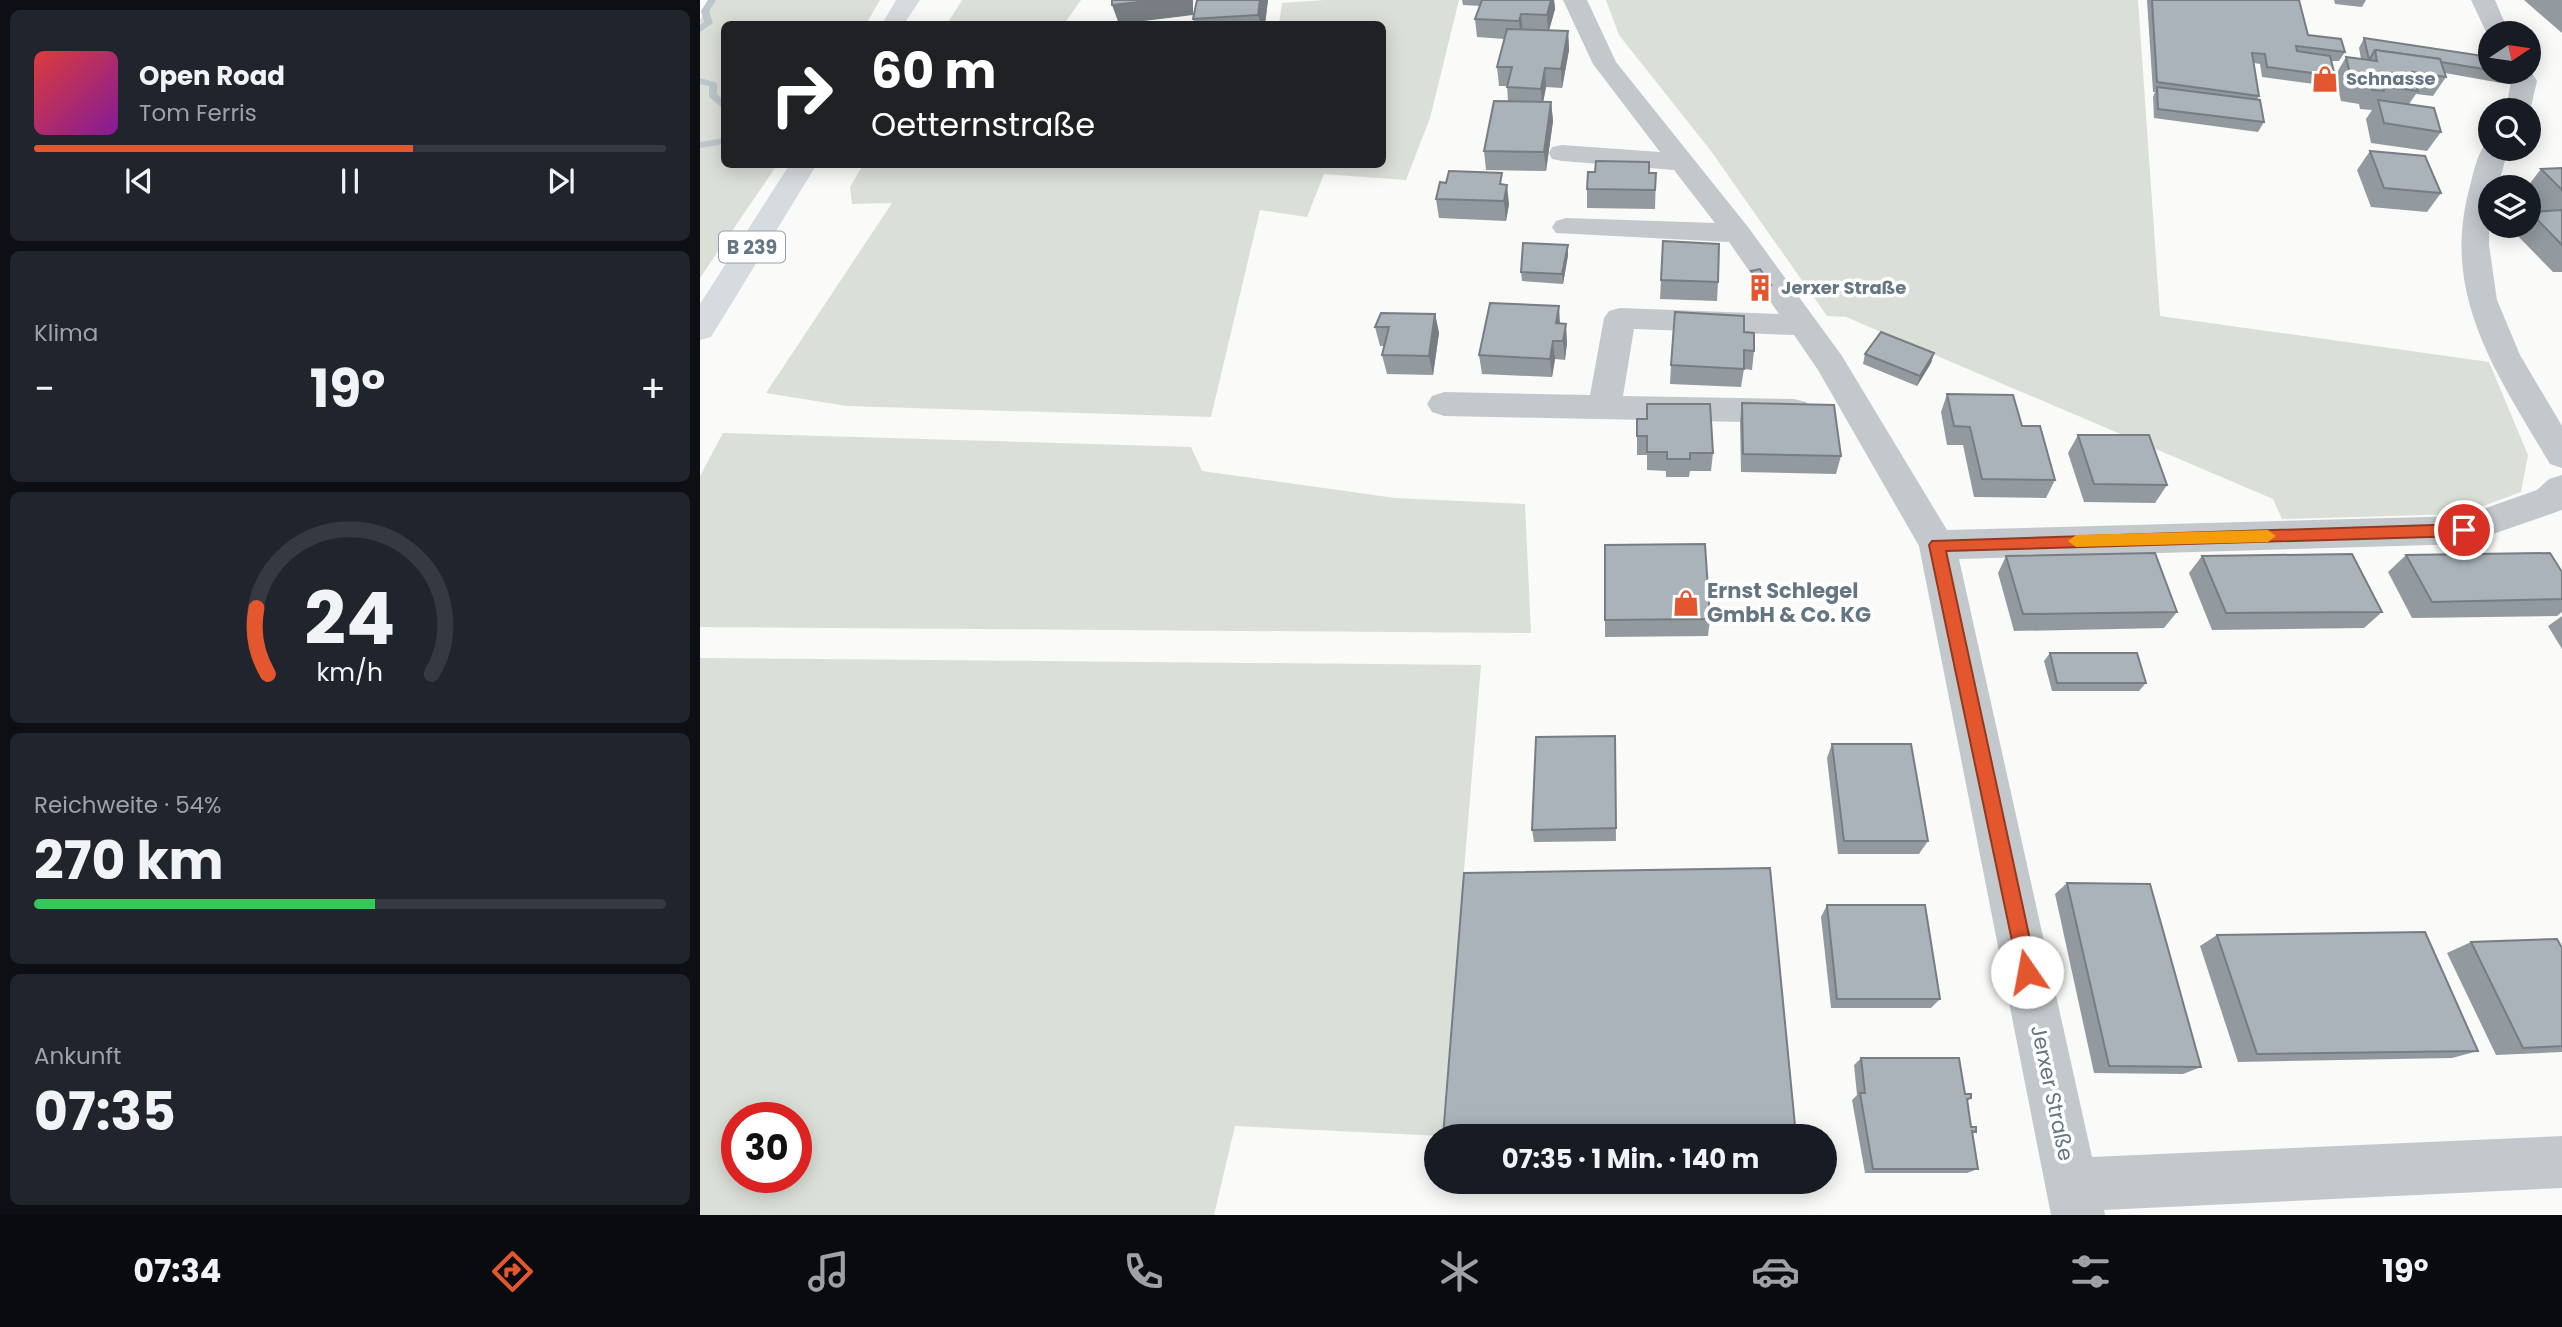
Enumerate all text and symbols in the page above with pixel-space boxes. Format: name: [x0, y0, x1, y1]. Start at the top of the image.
north arrow: [2478, 21, 2541, 84]
map controls: [2478, 21, 2541, 238]
text: 60 m: [871, 37, 996, 105]
icon: right: [756, 49, 847, 140]
text: Open Road: [139, 58, 285, 94]
shop icon: Schnasse: [2310, 64, 2340, 94]
place label: Schnasse: [2346, 66, 2436, 91]
text: Tom Ferris: [139, 97, 257, 129]
button: search: [2478, 98, 2541, 161]
text: Oetternstraße: [871, 102, 1095, 147]
icon: previous: [120, 162, 158, 200]
icon: pause: [331, 162, 369, 200]
icon: next: [542, 162, 580, 200]
button: layers: [2478, 175, 2541, 238]
road number: B 239: [719, 232, 785, 262]
building icon: Jerxer Straße: [1745, 273, 1775, 303]
place label: Jerxer Straße: [1781, 275, 1906, 300]
text: Klima: [34, 317, 98, 349]
text: 19°: [310, 352, 385, 425]
text: −: [34, 362, 55, 415]
text: +: [640, 362, 666, 415]
pin: [2434, 500, 2494, 560]
icon: arrive: [2445, 511, 2483, 549]
text: 24: [305, 568, 395, 669]
place label: Ernst Schlegel GmbH & Co. KG: [1707, 576, 1871, 629]
shop icon: Ernst Schlegel GmbH & Co. KG: [1671, 588, 1701, 618]
text: km/h: [317, 654, 383, 689]
text: Reichweite · 54%: [34, 789, 222, 821]
text: 270 km: [34, 824, 224, 897]
position arrow: [1990, 935, 2064, 1009]
street label: Jerxer Straße: [2024, 1022, 2081, 1163]
text: Ankunft: [34, 1040, 121, 1072]
text: 07:35: [34, 1075, 176, 1148]
speed limit sign: 30: [721, 1102, 812, 1193]
text: 07:35 · 1 Min. · 140 m: [1502, 1141, 1759, 1177]
icon: directions: [488, 1247, 537, 1296]
icon: music: [804, 1247, 853, 1296]
icon: phone: [1119, 1247, 1168, 1296]
icon: climate: [1435, 1247, 1484, 1296]
icon: car: [1751, 1247, 1800, 1296]
icon: filters: [2066, 1247, 2115, 1296]
text: 07:34: [133, 1248, 221, 1293]
text: 19°: [2382, 1248, 2429, 1293]

